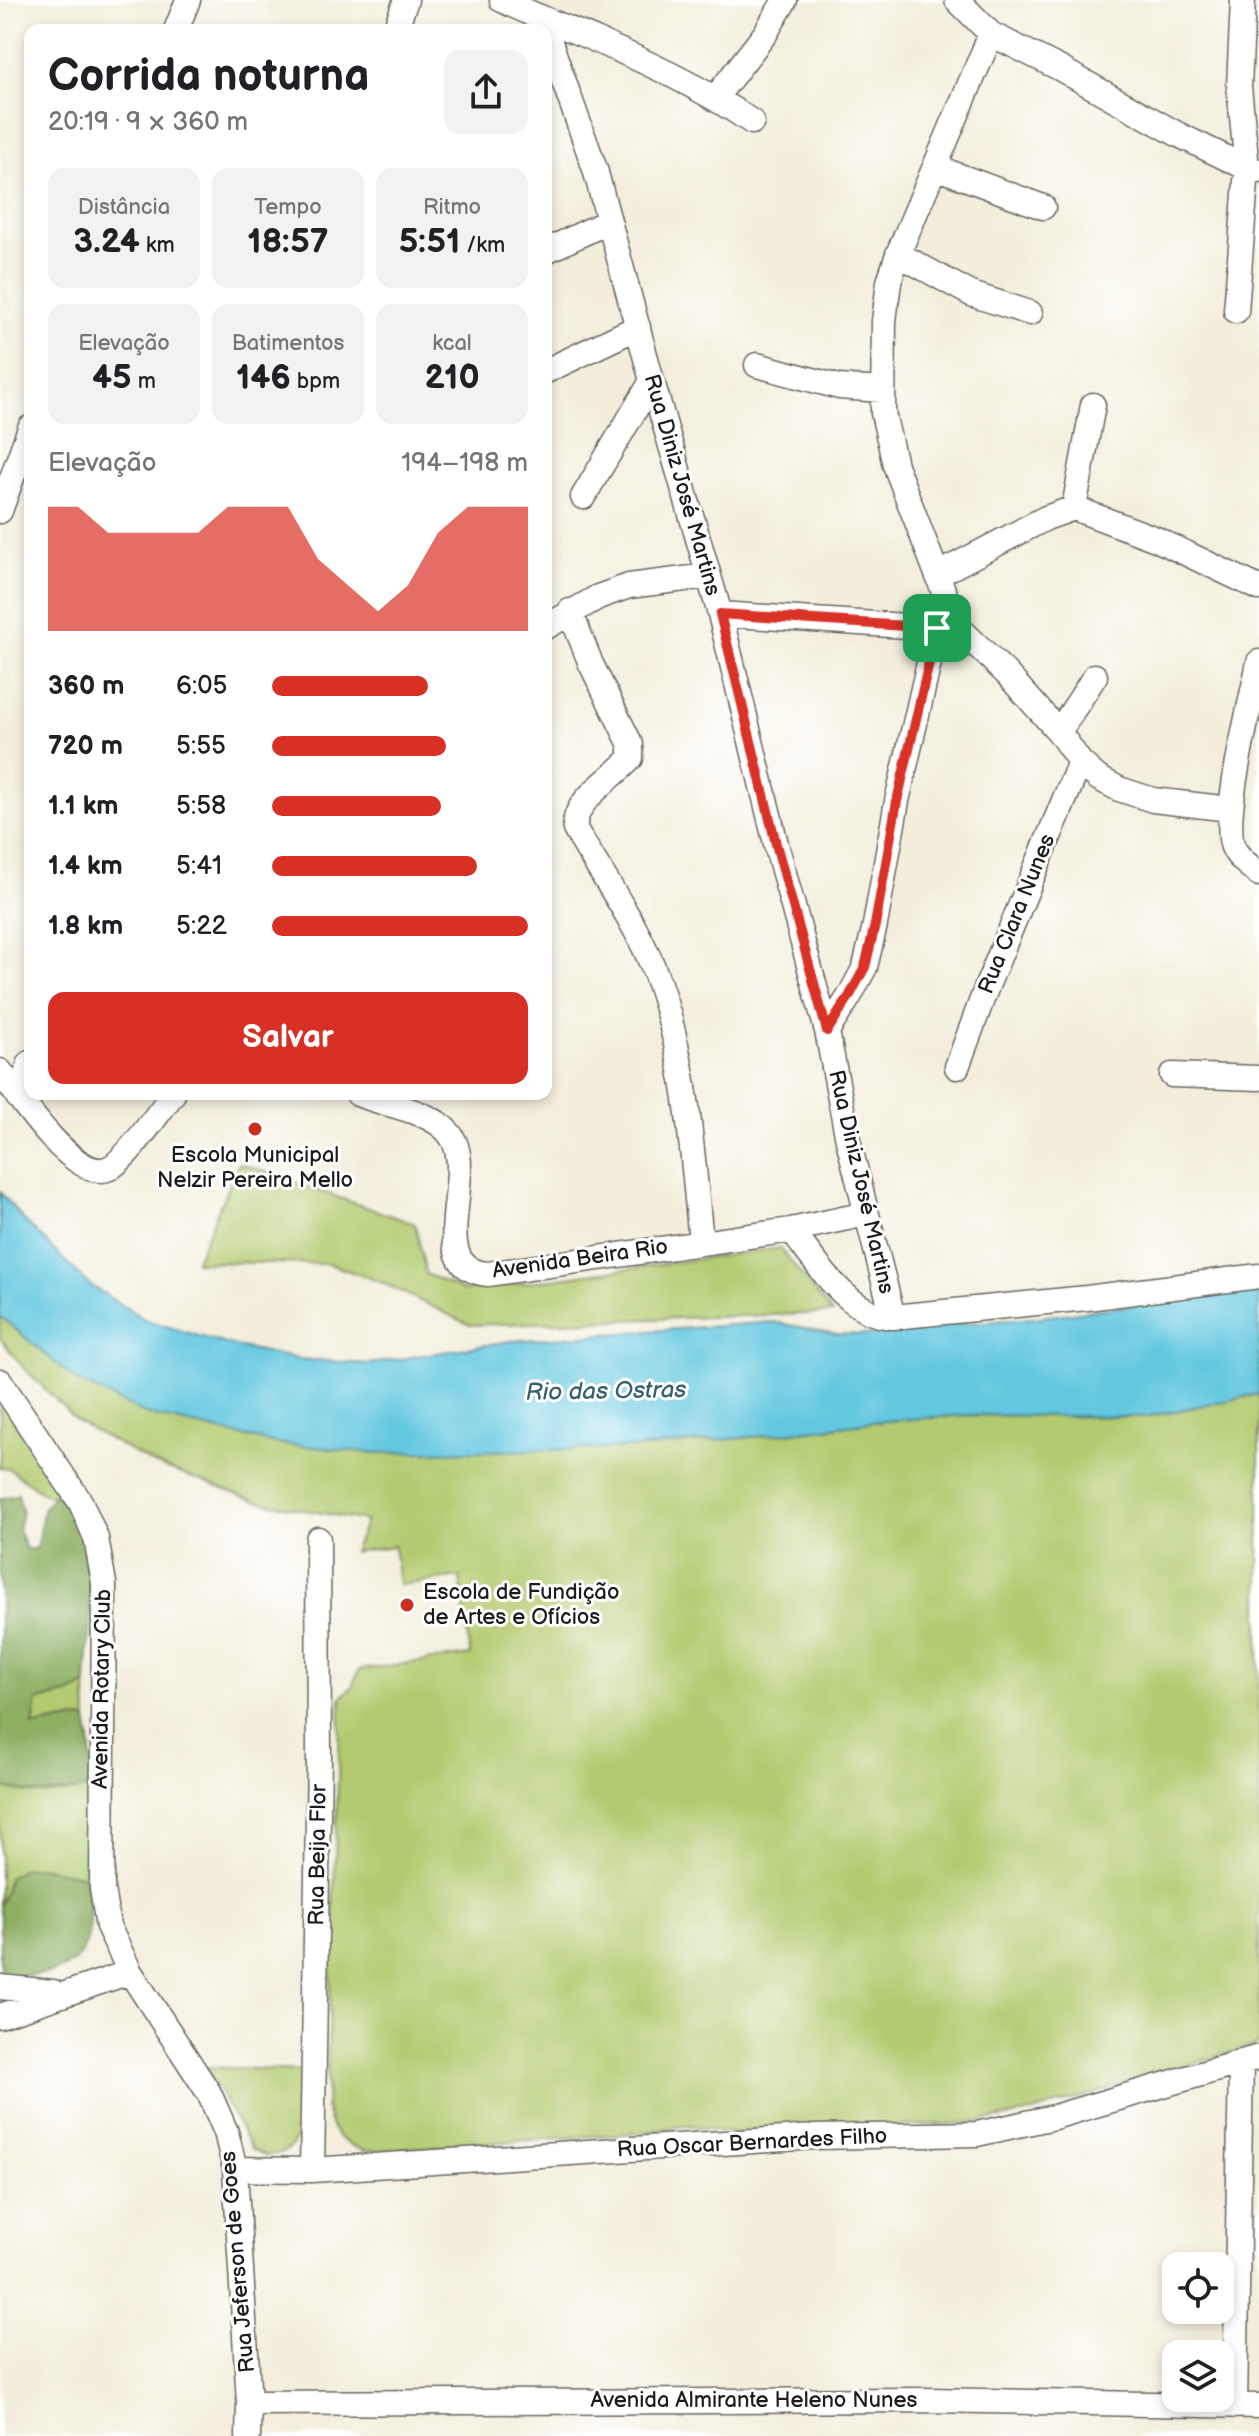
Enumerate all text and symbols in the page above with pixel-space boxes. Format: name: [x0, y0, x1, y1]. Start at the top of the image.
text: Corrida noturna: [48, 50, 369, 103]
button: share: [444, 50, 528, 134]
text: 20:19 · 9 × 360 m: [48, 107, 248, 138]
text: Distância: [78, 194, 170, 221]
text: Tempo: [254, 194, 322, 221]
text: Ritmo: [423, 194, 481, 221]
text: 3.24: [73, 221, 140, 262]
text: 18:57: [247, 221, 329, 262]
text: 5:51: [399, 221, 460, 262]
text: km: [140, 232, 175, 259]
text: /km: [460, 232, 505, 259]
text: Elevação: [78, 330, 170, 357]
text: Batimentos: [232, 330, 344, 357]
text: kcal: [432, 330, 472, 357]
text: 45: [92, 357, 132, 398]
text: 146: [236, 357, 291, 398]
text: 210: [424, 357, 480, 398]
text: m: [132, 368, 156, 395]
text: bpm: [291, 368, 340, 395]
street label: Rua Diniz José Martins: [637, 371, 727, 599]
text: Elevação: [48, 448, 156, 479]
text: 194–198 m: [401, 448, 528, 479]
pin: [903, 594, 971, 662]
icon: arrive: [915, 606, 959, 650]
text: 360 m: [48, 671, 124, 702]
text: 6:05: [176, 671, 227, 702]
text: 720 m: [48, 731, 123, 762]
text: 5:55: [176, 731, 226, 762]
text: 1.1 km: [48, 791, 118, 822]
text: 5:58: [176, 791, 226, 822]
street label: Rua Clara Nunes: [973, 830, 1061, 998]
text: 1.4 km: [48, 851, 123, 882]
text: 5:41: [176, 851, 222, 882]
text: 1.8 km: [48, 911, 123, 942]
text: 5:22: [176, 911, 227, 942]
button: Salvar: [48, 992, 528, 1084]
street label: Rua Diniz José Martins: [822, 1068, 900, 1297]
marker: Escola Municipal Nelzir Pereira Mello: [246, 1120, 264, 1138]
place label: Escola Municipal Nelzir Pereira Mello: [157, 1142, 353, 1194]
street label: Avenida Beira Rio: [490, 1233, 670, 1285]
water label: Rio das Ostras: [525, 1375, 687, 1407]
place label: Escola de Fundição de Artes e Ofícios: [423, 1579, 619, 1631]
street label: Avenida Rotary Club: [87, 1589, 117, 1789]
marker: Escola de Fundição de Artes e Ofícios: [398, 1596, 416, 1614]
street label: Rua Beija Flor: [303, 1783, 333, 1926]
street label: Rua Oscar Bernardes Filho: [616, 2122, 888, 2164]
street label: Rua Jeferson de Goes: [215, 2150, 261, 2374]
map controls: [1162, 2252, 1234, 2412]
button: locate: [1162, 2252, 1234, 2324]
button: layers: [1162, 2340, 1234, 2412]
street label: Avenida Almirante Heleno Nunes: [591, 2387, 918, 2414]

